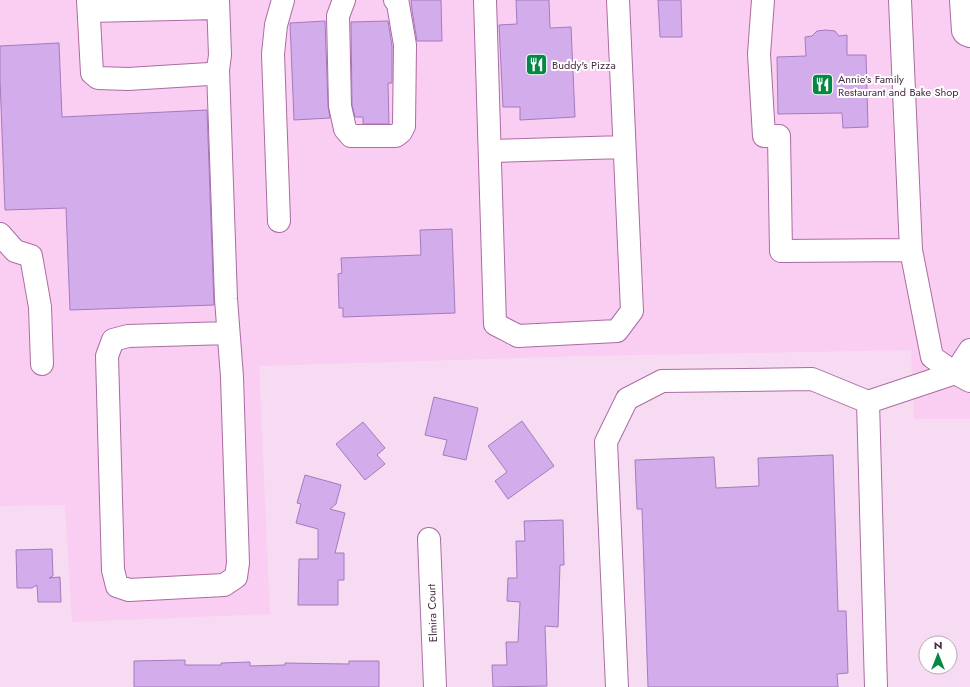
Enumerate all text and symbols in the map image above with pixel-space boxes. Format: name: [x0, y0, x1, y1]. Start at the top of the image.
restaurant icon: Buddy's Pizza: [524, 52, 550, 78]
place label: Buddy's Pizza: [552, 57, 616, 73]
place label: Annie’s Family Restaurant and Bake Shop: [838, 71, 959, 100]
restaurant icon: Annie’s Family Restaurant and Bake Shop: [809, 72, 835, 98]
street label: Elmira Court: [423, 583, 441, 642]
north arrow: [918, 635, 958, 675]
text: N: [934, 637, 942, 653]

